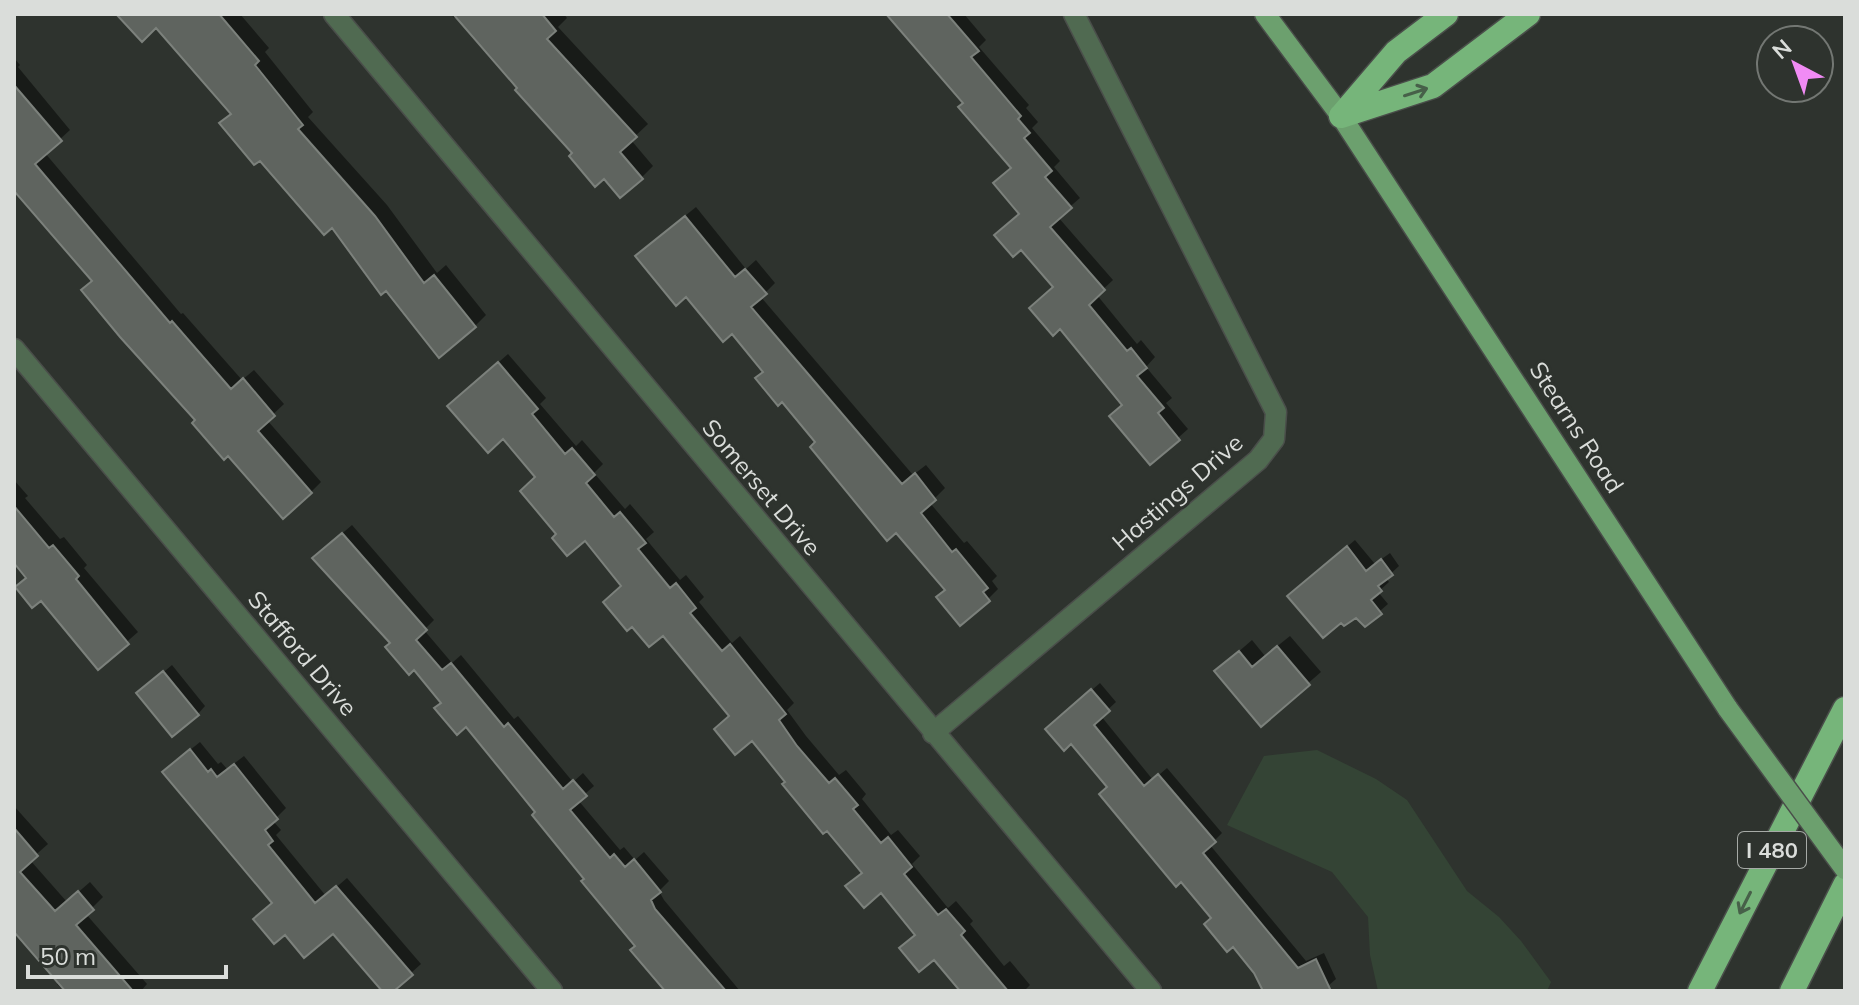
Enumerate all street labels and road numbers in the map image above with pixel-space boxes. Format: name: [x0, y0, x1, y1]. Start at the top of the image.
street label: Stearns Road: [1523, 356, 1631, 498]
street label: Somerset Drive: [696, 413, 828, 561]
street label: Hastings Drive: [1106, 427, 1248, 557]
street label: Stafford Drive: [242, 584, 364, 722]
road number: I 480: [1738, 832, 1806, 868]

